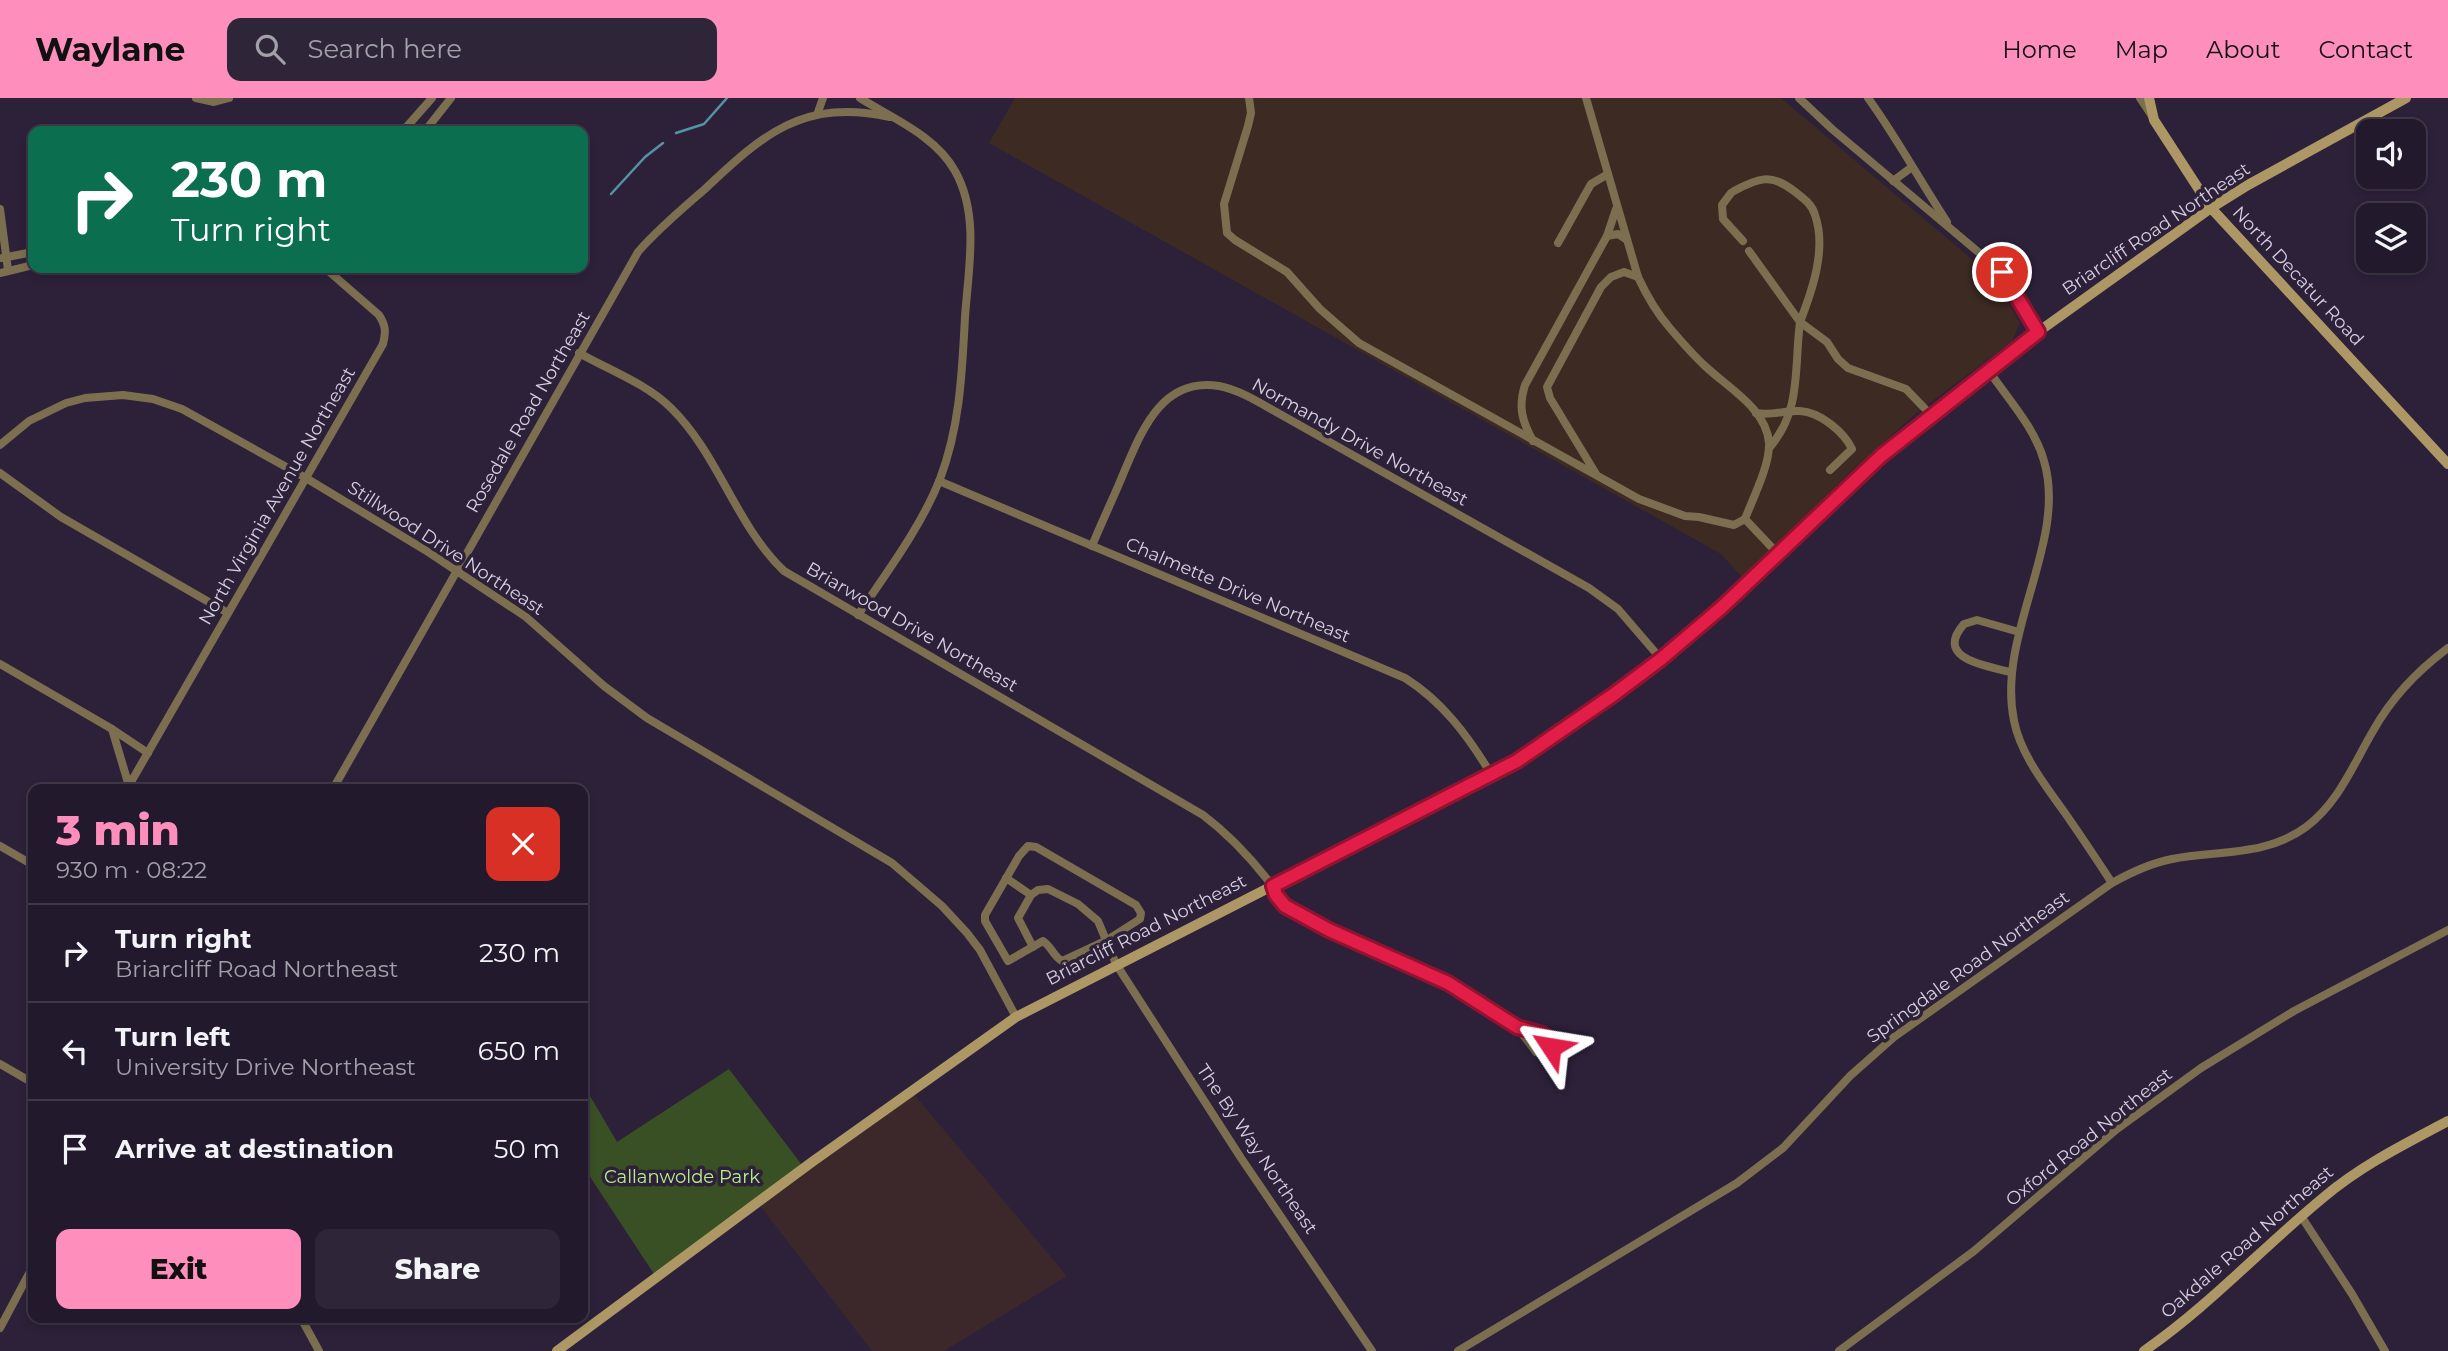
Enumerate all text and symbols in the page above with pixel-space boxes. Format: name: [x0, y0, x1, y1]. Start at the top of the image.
search box: [227, 18, 717, 81]
text: Waylane: [35, 29, 185, 69]
icon: search: [251, 30, 289, 68]
text: Search here: [307, 33, 462, 65]
text: Home: [2002, 35, 2077, 64]
text: Map: [2115, 35, 2168, 64]
text: About: [2206, 35, 2280, 64]
text: Contact: [2318, 35, 2413, 64]
map controls: [2356, 119, 2426, 273]
button: sound: [2356, 119, 2426, 189]
text: 230 m: [171, 150, 327, 209]
icon: right: [56, 154, 147, 245]
street label: Briarcliff Road Northeast: [2058, 158, 2254, 300]
street label: North Decatur Road: [2228, 202, 2368, 350]
button: layers: [2356, 203, 2426, 273]
text: Turn right: [171, 210, 331, 249]
pin: [1972, 242, 2032, 302]
icon: arrive: [1983, 253, 2021, 291]
street label: Rosedale Road Northeast: [461, 307, 595, 517]
street label: North Virginia Avenue Northeast: [194, 363, 360, 629]
street label: Normandy Drive Northeast: [1248, 373, 1472, 511]
street label: Stillwood Drive Northeast: [344, 476, 548, 620]
street label: Chalmette Drive Northeast: [1122, 533, 1354, 647]
street label: Briarwood Drive Northeast: [802, 557, 1022, 697]
text: 3 min: [56, 804, 180, 856]
button: close: [486, 807, 560, 881]
text: 930 m · 08:22: [56, 856, 207, 884]
street label: Briarcliff Road Northeast: [1042, 870, 1250, 990]
street label: Springdale Road Northeast: [1862, 886, 2074, 1048]
text: Turn right: [115, 923, 251, 955]
icon: right: [56, 934, 94, 972]
text: 230 m: [479, 937, 560, 969]
text: Briarcliff Road Northeast: [115, 955, 398, 983]
position arrow: [1514, 1010, 1588, 1084]
text: Turn left: [115, 1021, 231, 1053]
icon: left: [56, 1032, 94, 1070]
text: 650 m: [478, 1035, 560, 1067]
text: University Drive Northeast: [115, 1053, 416, 1081]
street label: The By Way Northeast: [1192, 1060, 1322, 1238]
street label: Oxford Road Northeast: [2001, 1063, 2177, 1211]
icon: arrive: [56, 1130, 94, 1168]
text: Arrive at destination: [115, 1133, 394, 1165]
text: 50 m: [494, 1133, 560, 1165]
street label: Oakdale Road Northeast: [2156, 1161, 2338, 1323]
park label: Callanwolde Park: [604, 1166, 760, 1188]
button: Exit: [56, 1229, 301, 1309]
button: Share: [315, 1229, 560, 1309]

